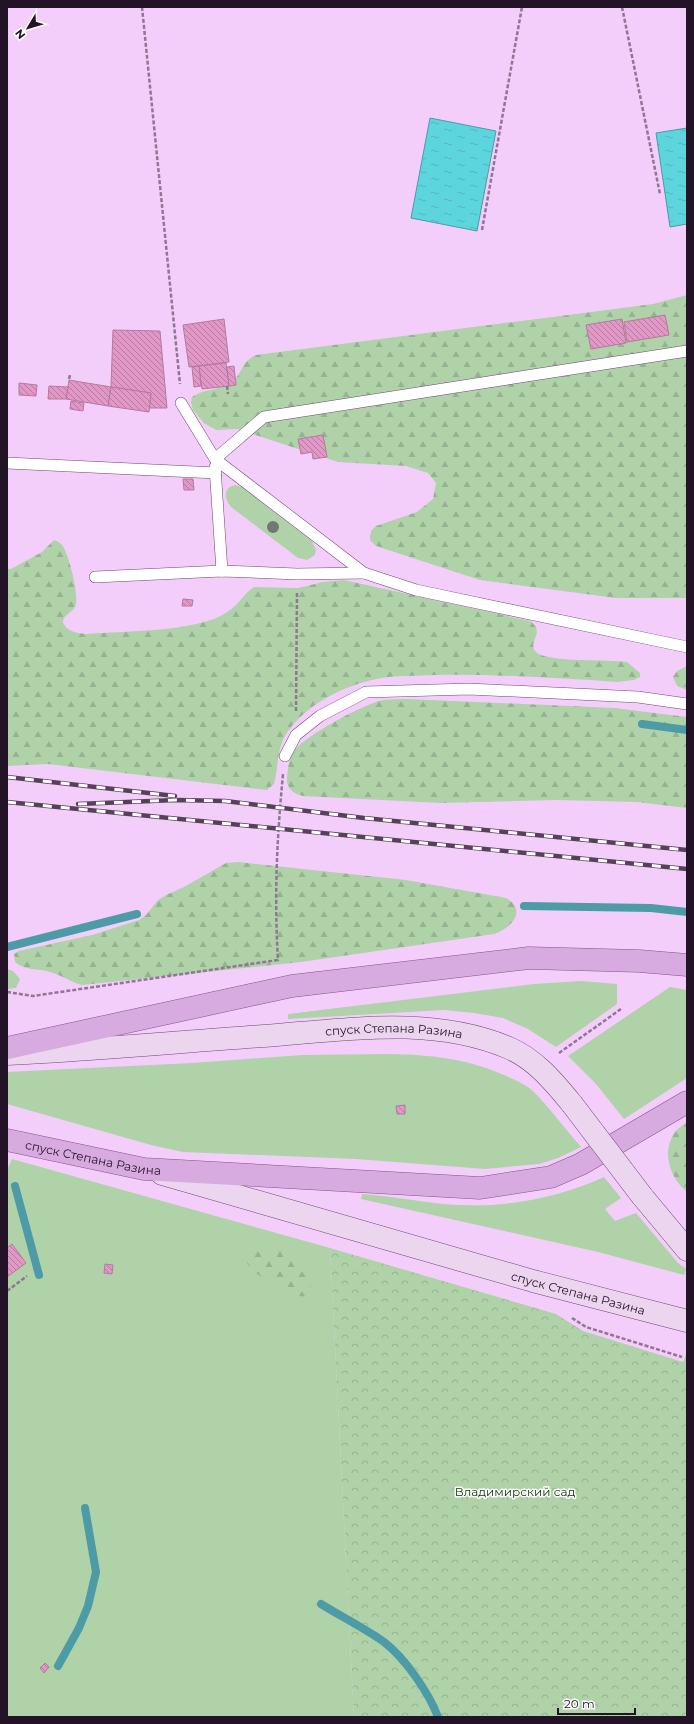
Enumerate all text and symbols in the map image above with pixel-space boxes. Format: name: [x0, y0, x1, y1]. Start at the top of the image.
north arrow: [8, 8, 48, 48]
text: N: [12, 26, 28, 42]
street label: спуск Степана Разина: [325, 1020, 464, 1041]
street label: спуск Степана Разина: [24, 1137, 161, 1177]
street label: спуск Степана Разина: [510, 1268, 647, 1317]
park label: Владимирский сад: [455, 1484, 575, 1499]
scale bar: [558, 1690, 635, 1716]
text: 20 m: [564, 1696, 595, 1711]

